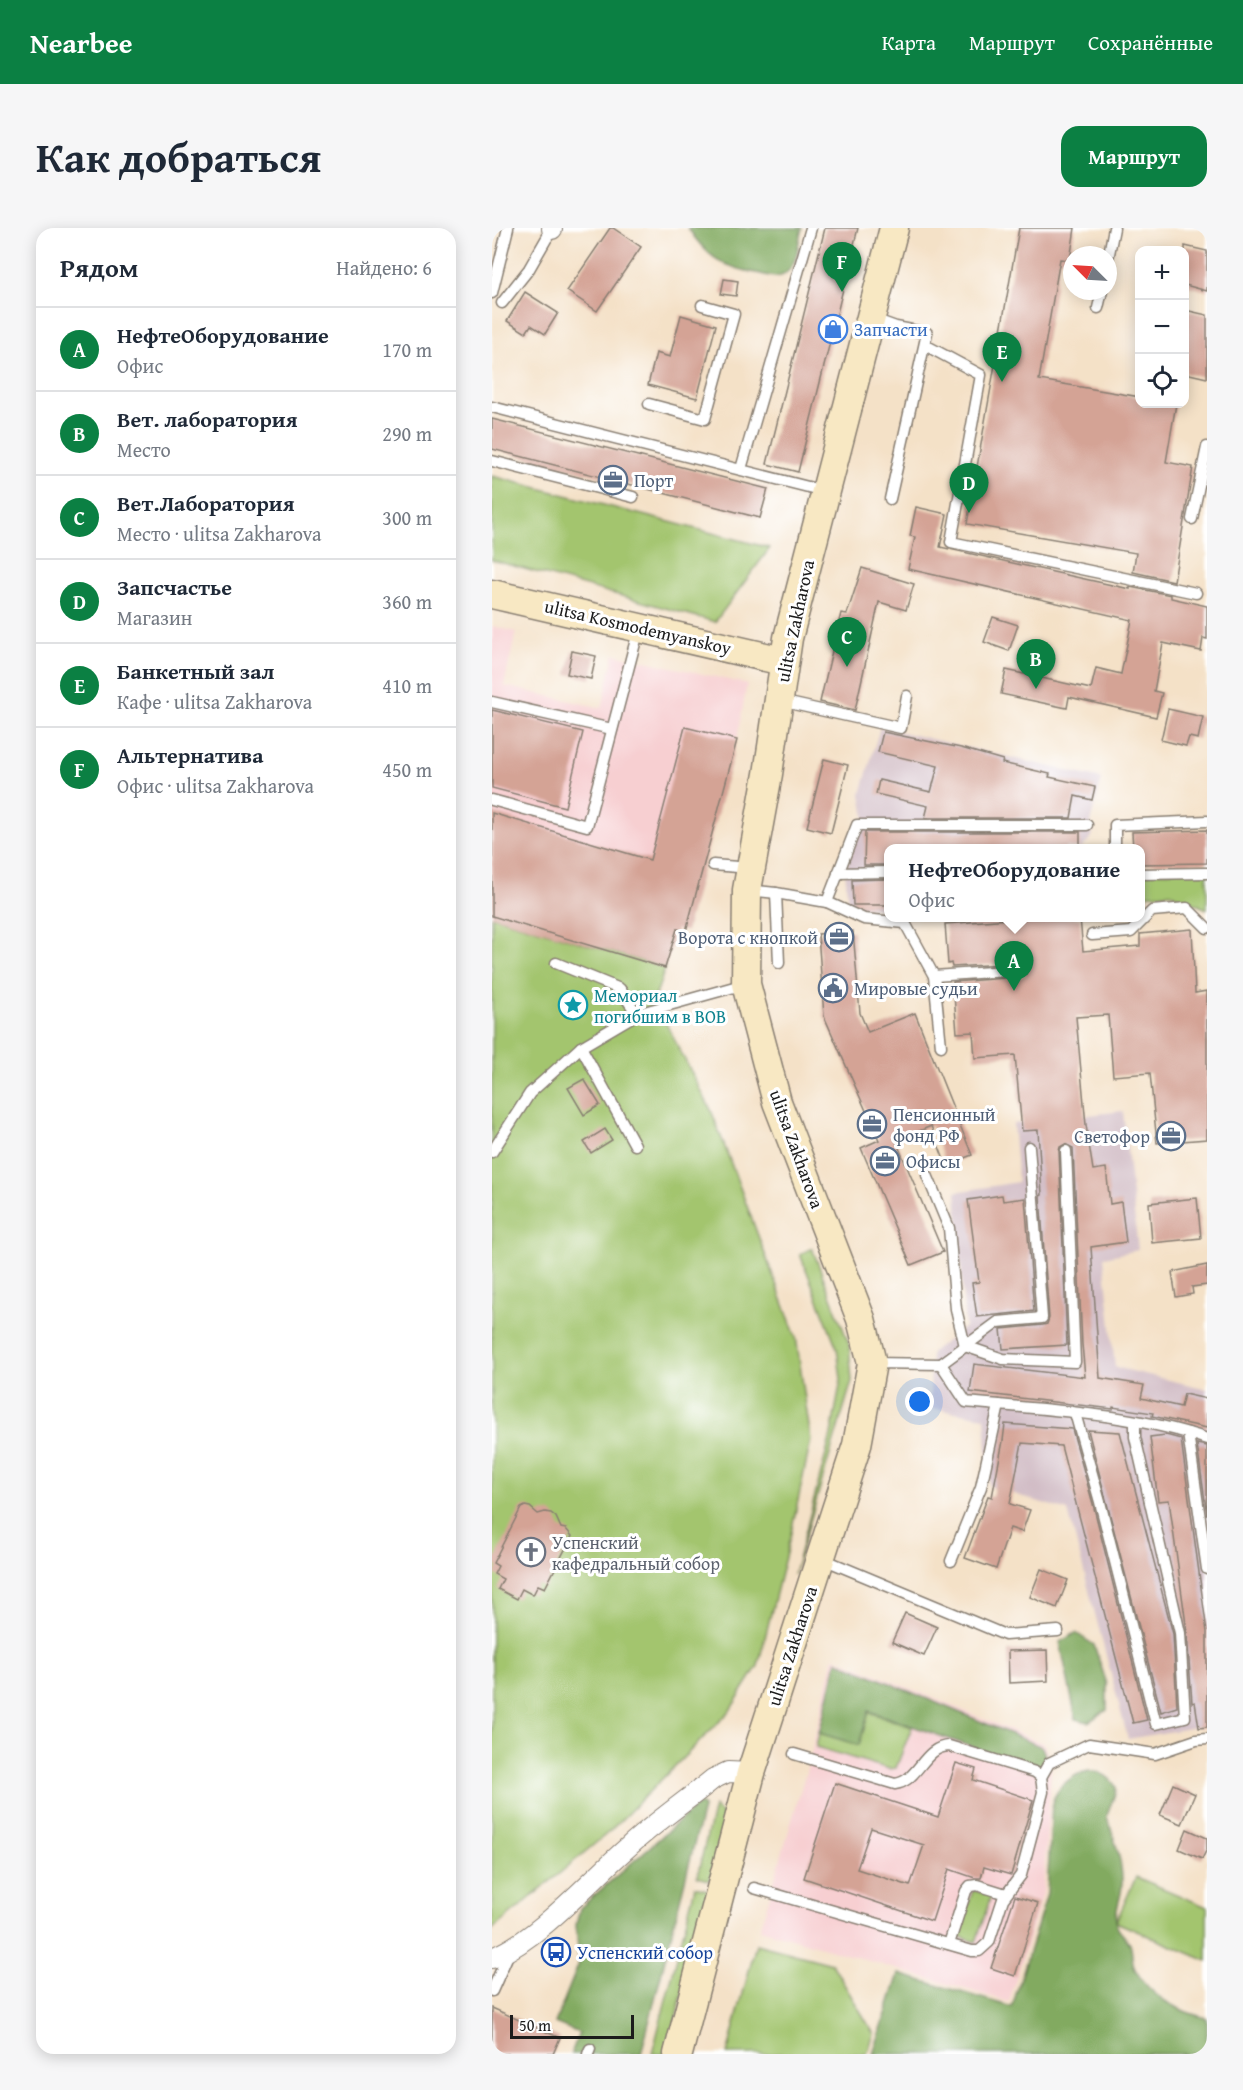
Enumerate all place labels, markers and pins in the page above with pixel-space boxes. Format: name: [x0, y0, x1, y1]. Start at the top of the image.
pin: F: [822, 242, 862, 292]
shop icon: Запчасти: [817, 313, 849, 345]
place label: Запчасти: [854, 316, 928, 343]
pin: E: [982, 332, 1022, 382]
office icon: Порт: [597, 464, 629, 496]
pin: D: [950, 464, 988, 513]
place label: Порт: [634, 467, 673, 494]
pin: C: [828, 618, 866, 667]
pin: B: [1016, 640, 1056, 689]
office icon: Ворота с кнопкой: [823, 921, 855, 953]
place label: Ворота с кнопкой: [678, 924, 818, 951]
pin: A: [994, 942, 1034, 991]
public building icon: Мировые судьи: [817, 972, 849, 1004]
place label: Мировые судьи: [854, 975, 978, 1002]
place label: Мемориал погибшим в ВОВ: [594, 982, 726, 1030]
place icon: Мемориал погибшим в ВОВ: [557, 989, 589, 1021]
place label: Пенсионный фонд РФ: [893, 1101, 996, 1149]
office icon: Пенсионный фонд РФ: [856, 1108, 888, 1140]
office icon: Светофор: [1155, 1120, 1187, 1152]
place label: Светофор: [1074, 1123, 1150, 1150]
office icon: Офисы: [869, 1145, 901, 1177]
place label: Офисы: [906, 1148, 961, 1175]
place label: Успенский кафедральный собор: [552, 1529, 720, 1577]
church icon: Успенский кафедральный собор: [515, 1536, 547, 1568]
bus stop icon: Успенский собор: [540, 1936, 572, 1968]
place label: Успенский собор: [577, 1939, 713, 1966]

